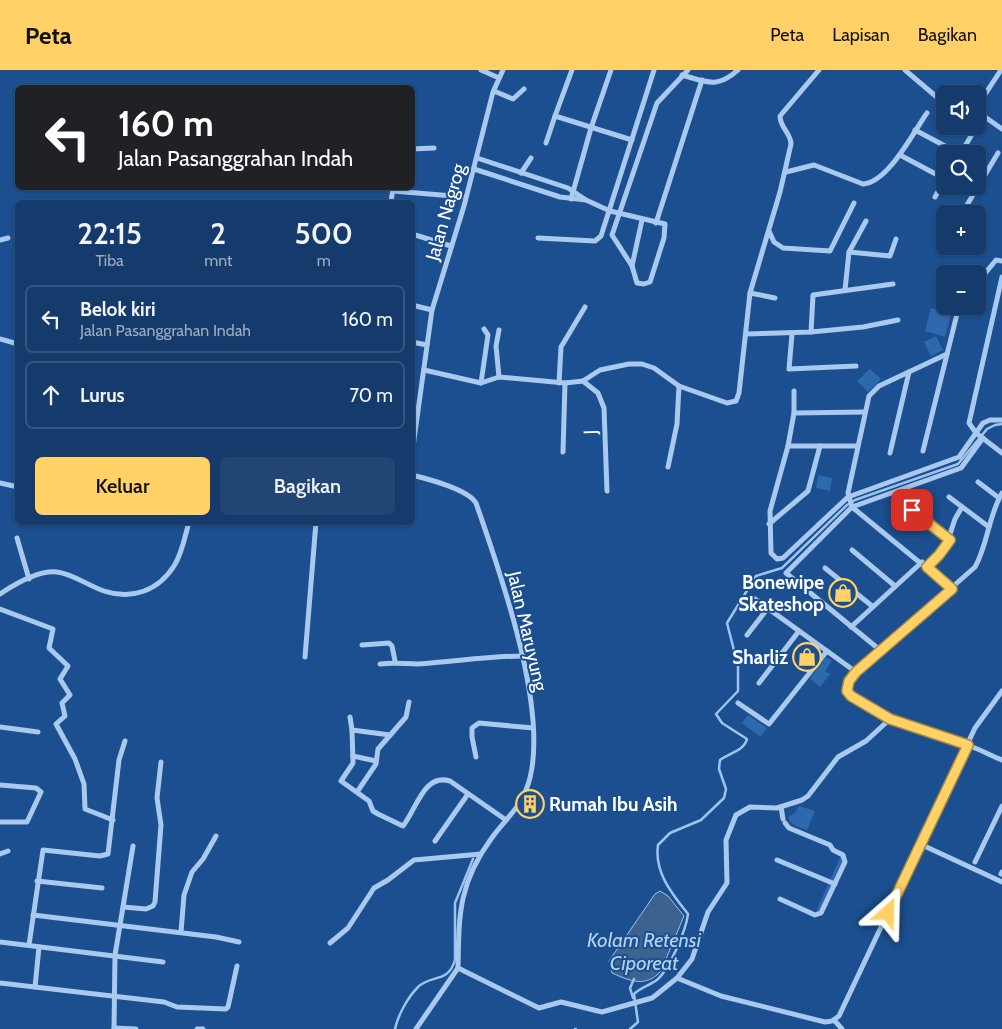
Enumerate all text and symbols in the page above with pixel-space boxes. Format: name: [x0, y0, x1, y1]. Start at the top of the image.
text: Peta: [25, 21, 72, 50]
text: Peta: [770, 24, 804, 46]
text: Lapisan: [832, 24, 890, 46]
text: Bagikan: [918, 24, 977, 46]
map controls: [936, 85, 986, 315]
button: sound: [936, 85, 986, 135]
text: 160 m: [118, 102, 214, 145]
icon: left: [35, 105, 100, 170]
text: Jalan Pasanggrahan Indah: [118, 145, 353, 172]
button: search: [936, 145, 986, 195]
street label: Jalan Nagrog: [420, 161, 470, 264]
button: +: [936, 205, 986, 255]
text: 22:15: [77, 215, 142, 252]
text: 2: [210, 215, 226, 252]
text: 500: [295, 215, 353, 252]
text: Tiba: [95, 251, 124, 270]
text: mnt: [204, 251, 232, 270]
text: m: [317, 251, 331, 270]
button: −: [936, 265, 986, 315]
text: Belok kiri: [80, 298, 156, 321]
icon: left: [37, 305, 65, 333]
text: 160 m: [342, 308, 393, 331]
text: Jalan Pasanggrahan Indah: [80, 321, 251, 340]
icon: ahead: [37, 381, 65, 409]
text: Lurus: [80, 384, 125, 407]
text: 70 m: [349, 384, 393, 407]
street label: J: [579, 429, 602, 436]
button: Keluar: [35, 457, 210, 515]
button: Bagikan: [220, 457, 395, 515]
pin: [891, 489, 933, 531]
icon: arrive: [898, 496, 926, 524]
street label: Jalan Maruyung: [502, 568, 553, 694]
place label: Bonewipe Skateshop: [738, 571, 824, 616]
shop icon: Bonewipe Skateshop: [828, 578, 858, 608]
shop icon: Sharliz: [792, 642, 822, 672]
place label: Sharliz: [732, 646, 788, 669]
building icon: Rumah Ibu Asih: [515, 789, 545, 819]
place label: Rumah Ibu Asih: [549, 793, 678, 816]
position arrow: [861, 886, 913, 938]
water label: Kolam Retensi Ciporeat: [587, 928, 702, 975]

